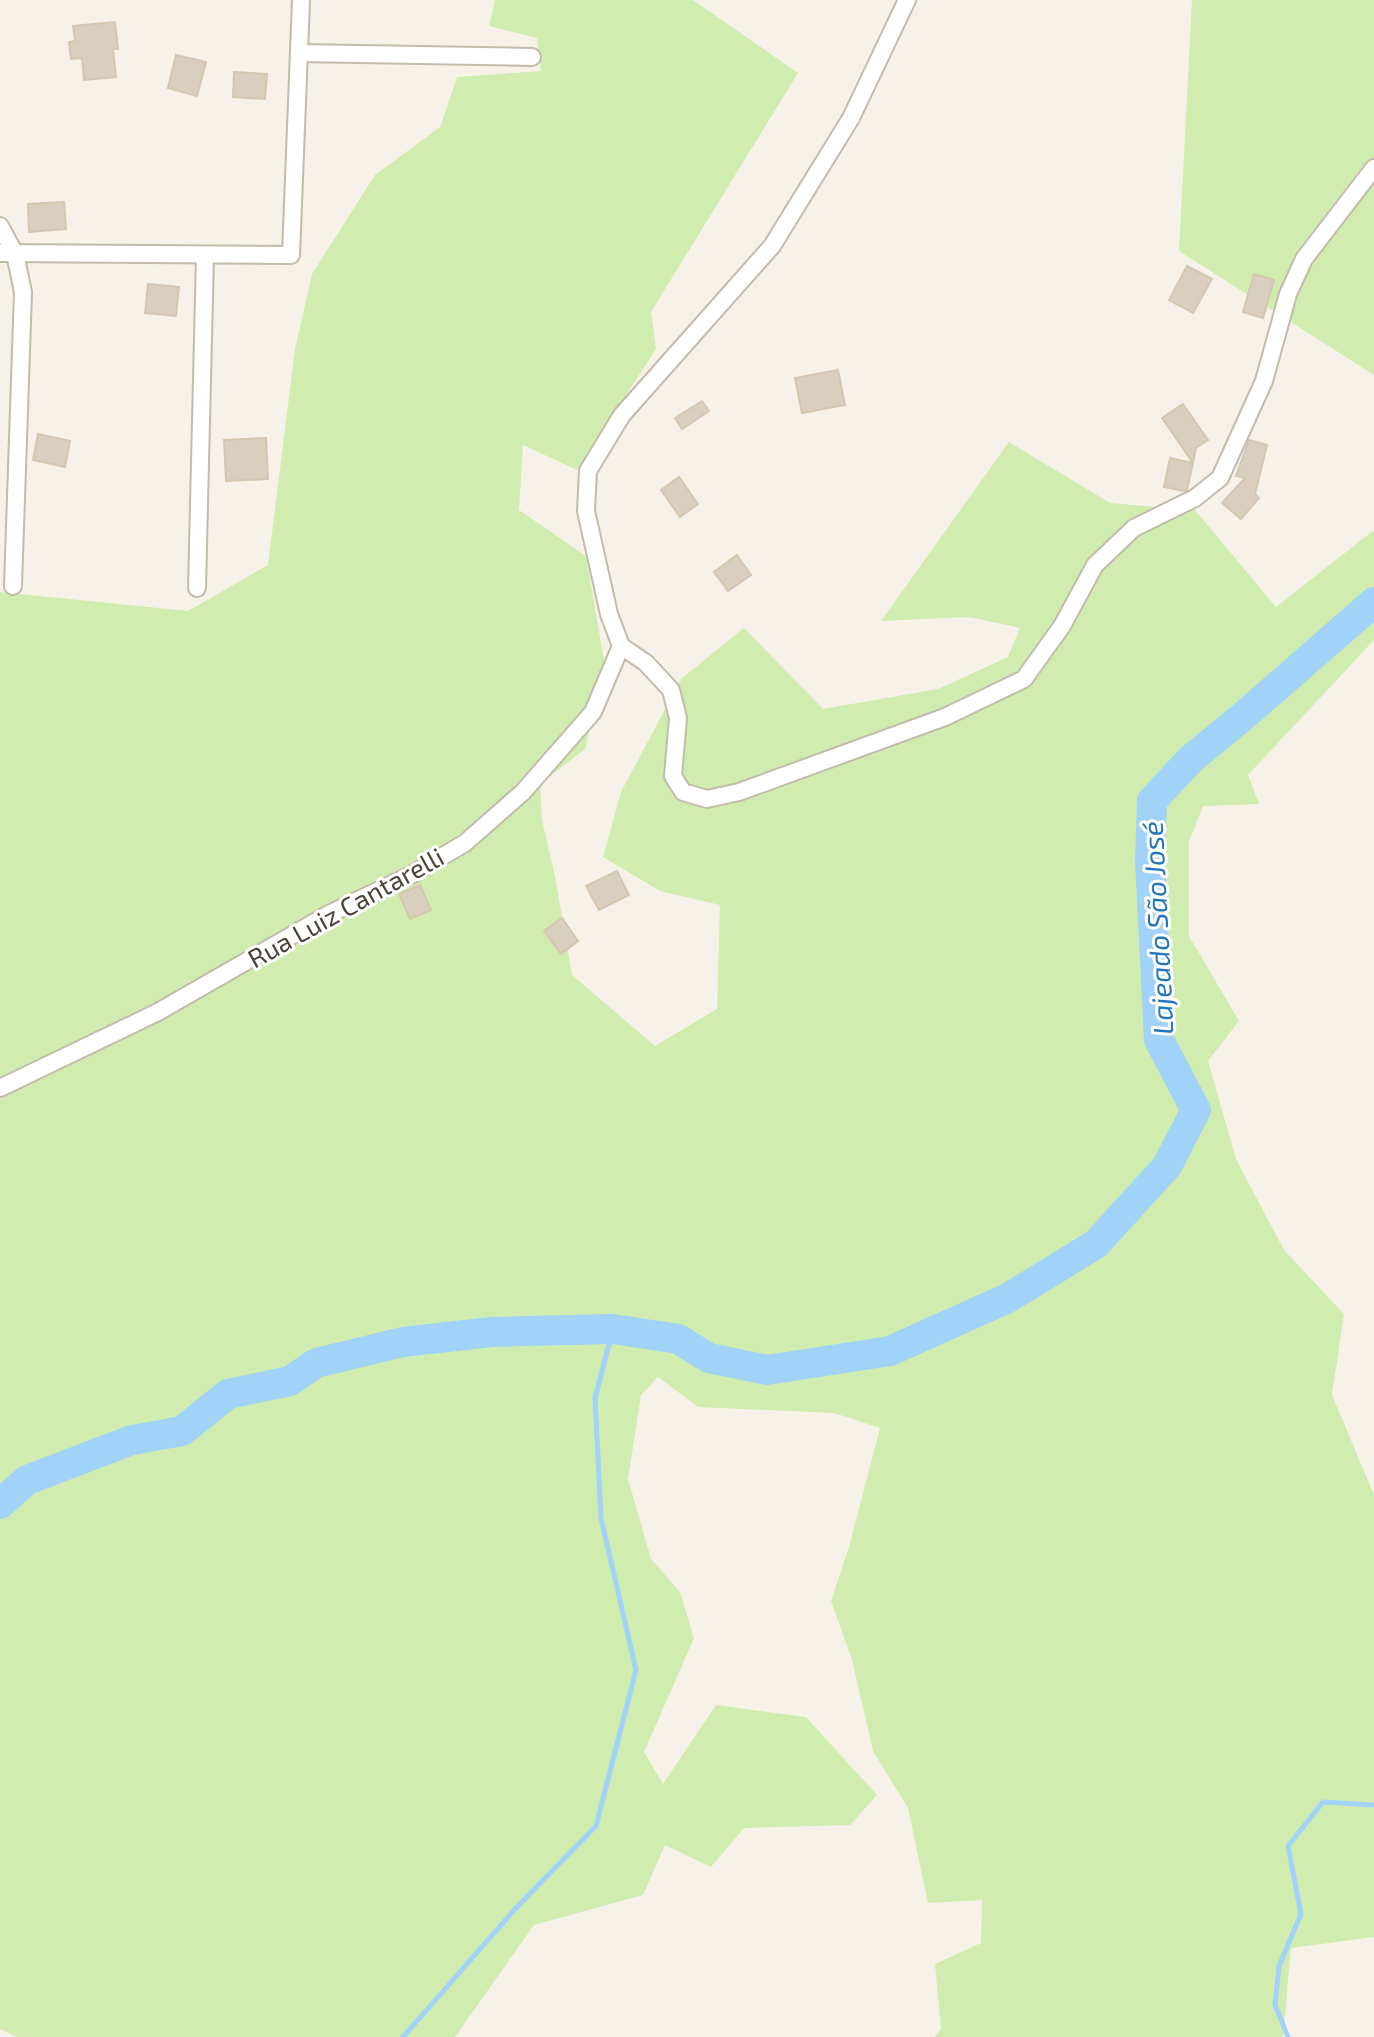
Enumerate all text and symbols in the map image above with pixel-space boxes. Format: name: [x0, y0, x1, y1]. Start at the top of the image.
water label: Lajeado São José: [1134, 820, 1180, 1036]
street label: Rua Luiz Cantarelli: [242, 840, 449, 973]

